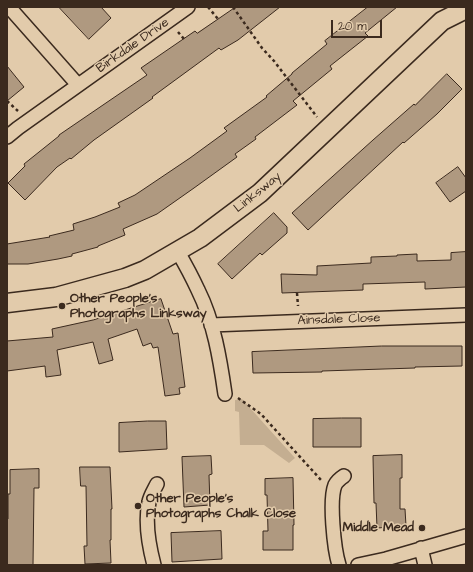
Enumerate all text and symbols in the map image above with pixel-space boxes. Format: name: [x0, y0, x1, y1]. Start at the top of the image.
scale bar: [333, 12, 384, 38]
street label: Birkdale Drive: [94, 15, 172, 77]
text: 20 m: [338, 18, 367, 35]
street label: Linksway: [231, 169, 285, 217]
place label: Other People's Photographs Linksway: [70, 291, 207, 322]
marker: Other People's Photographs Linksway: [57, 301, 67, 311]
street label: Ainsdale Close: [297, 311, 381, 329]
place label: Other People's Photographs Chalk Close: [146, 491, 296, 522]
marker: Other People's Photographs Chalk Close: [133, 501, 143, 511]
place label: Middle Mead: [343, 520, 414, 536]
marker: Middle Mead: [417, 523, 427, 533]

